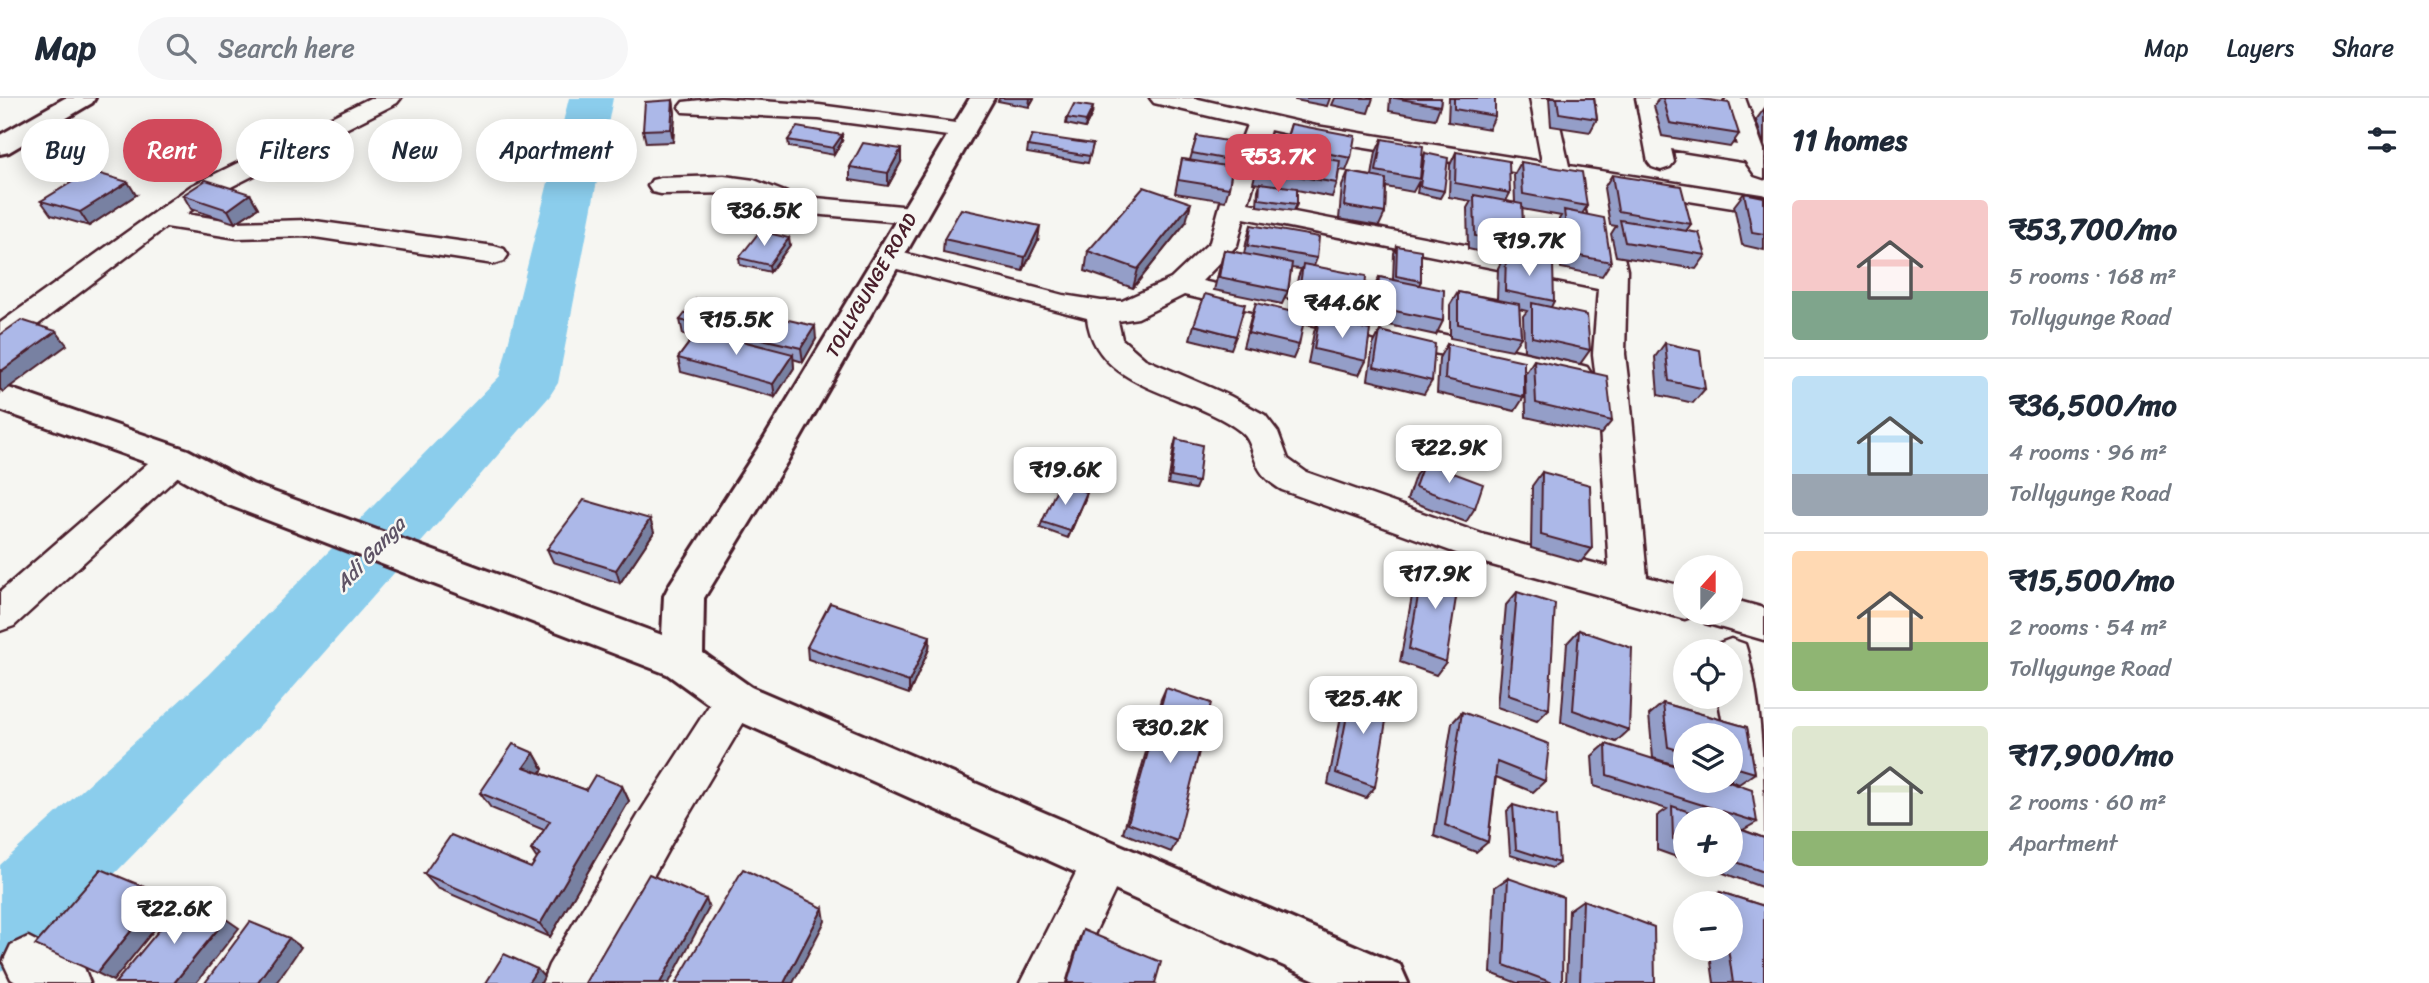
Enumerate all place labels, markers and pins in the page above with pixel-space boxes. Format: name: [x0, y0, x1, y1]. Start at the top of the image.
pin: ₹53.7K: [1221, 134, 1335, 194]
pin: ₹36.5K: [707, 188, 821, 248]
pin: ₹19.7K: [1472, 218, 1586, 278]
pin: ₹44.6K: [1285, 280, 1399, 340]
pin: ₹15.5K: [679, 298, 793, 357]
pin: ₹22.9K: [1392, 426, 1506, 485]
pin: ₹19.6K: [1008, 448, 1122, 507]
pin: ₹17.9K: [1378, 552, 1492, 611]
pin: ₹25.4K: [1306, 676, 1420, 736]
pin: ₹30.2K: [1113, 706, 1227, 765]
pin: ₹22.6K: [117, 886, 231, 946]

